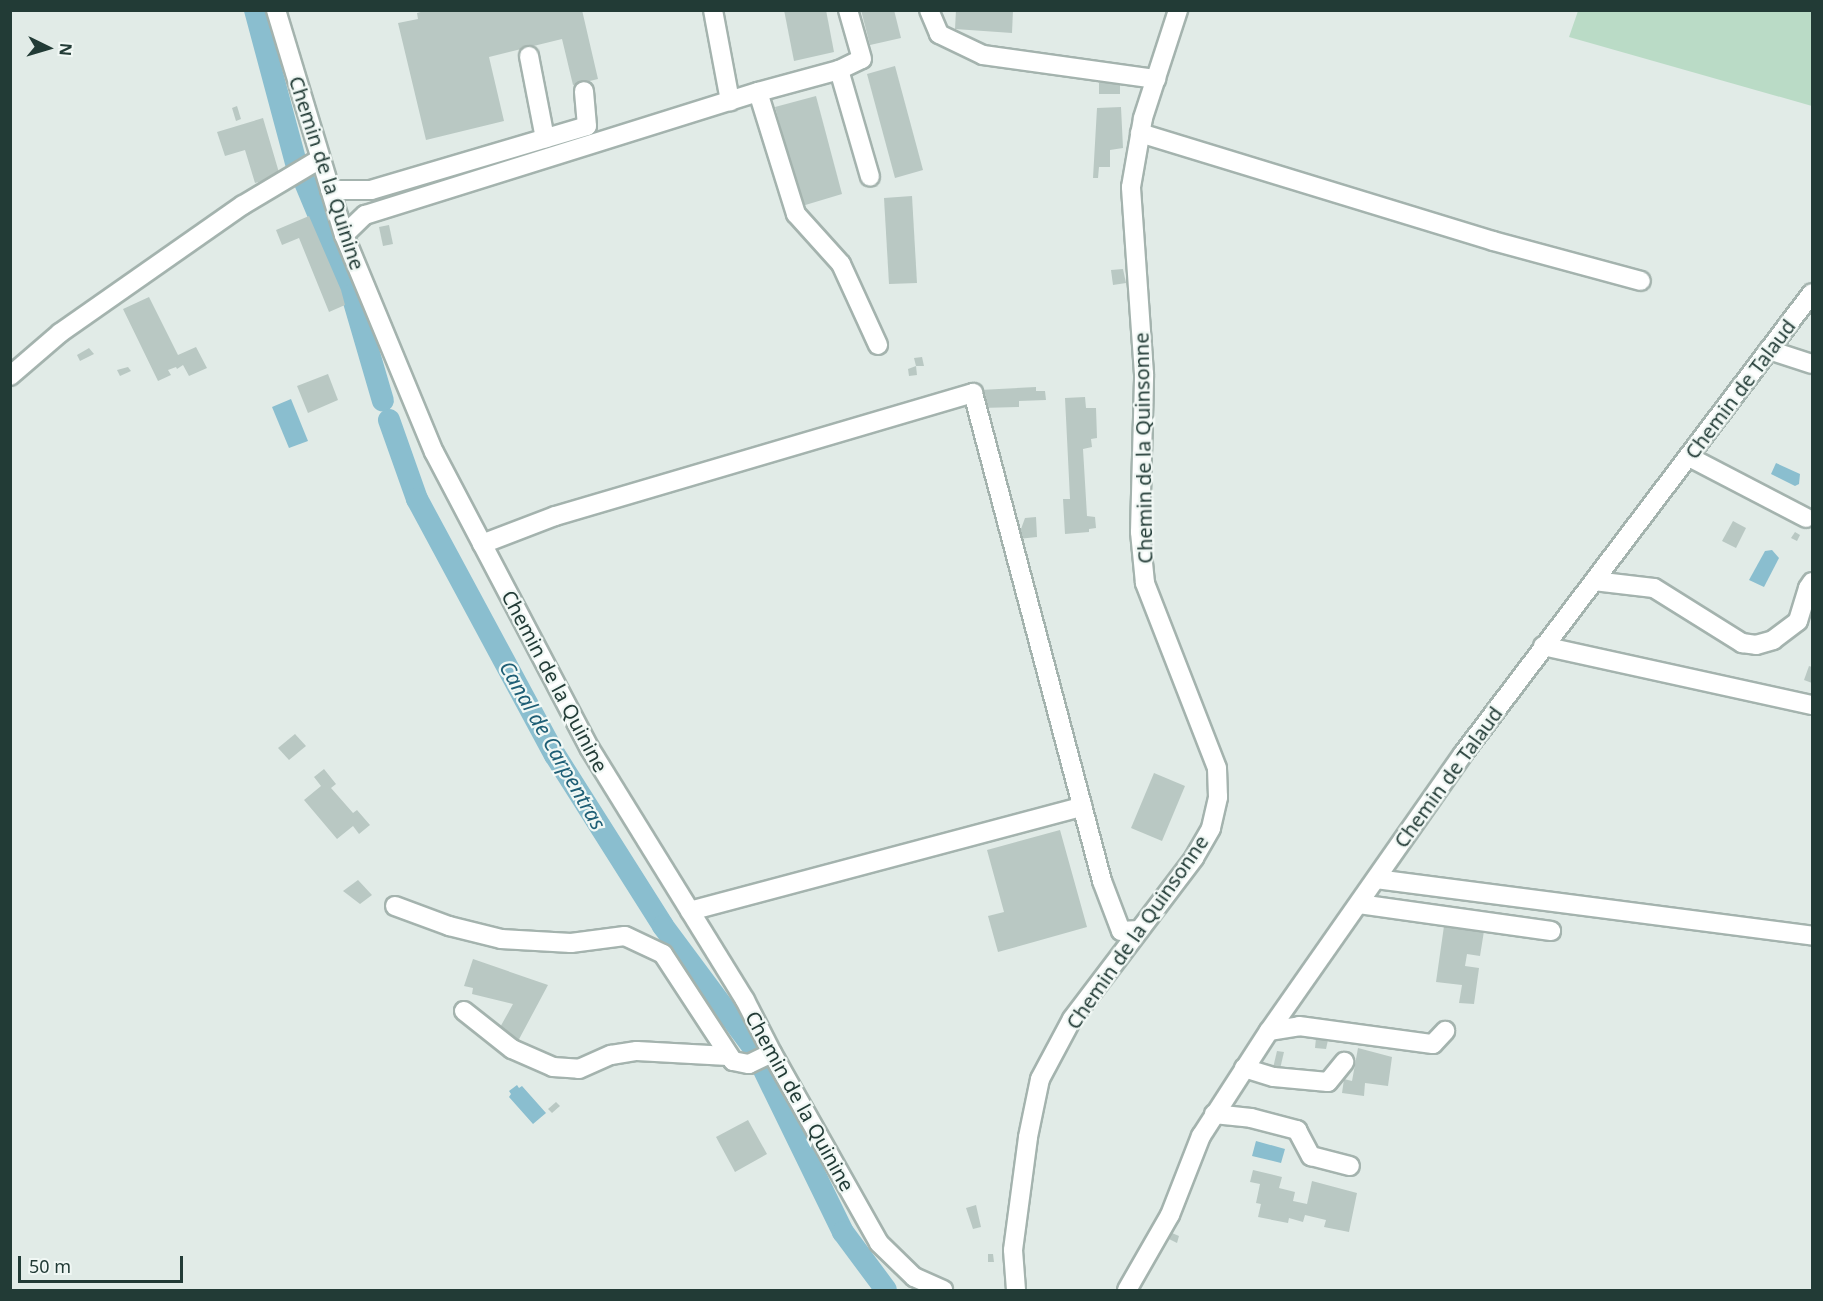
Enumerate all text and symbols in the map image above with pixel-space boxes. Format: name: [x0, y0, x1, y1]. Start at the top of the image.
north arrow: [18, 18, 78, 78]
text: N: [54, 42, 77, 57]
street label: Chemin de la Quinine: [284, 73, 370, 273]
street label: Chemin de Talaud: [1680, 315, 1800, 463]
street label: Chemin de la Quinsonne: [1129, 332, 1157, 564]
street label: Chemin de la Quinine: [497, 586, 613, 776]
water label: Canal de Carpentras: [494, 656, 612, 834]
street label: Chemin de Talaud: [1389, 702, 1507, 852]
street label: Chemin de la Quinsonne: [1061, 830, 1213, 1034]
street label: Chemin de la Quinine: [740, 1007, 860, 1195]
scale bar: [21, 1244, 186, 1282]
text: 50 m: [29, 1254, 71, 1278]

